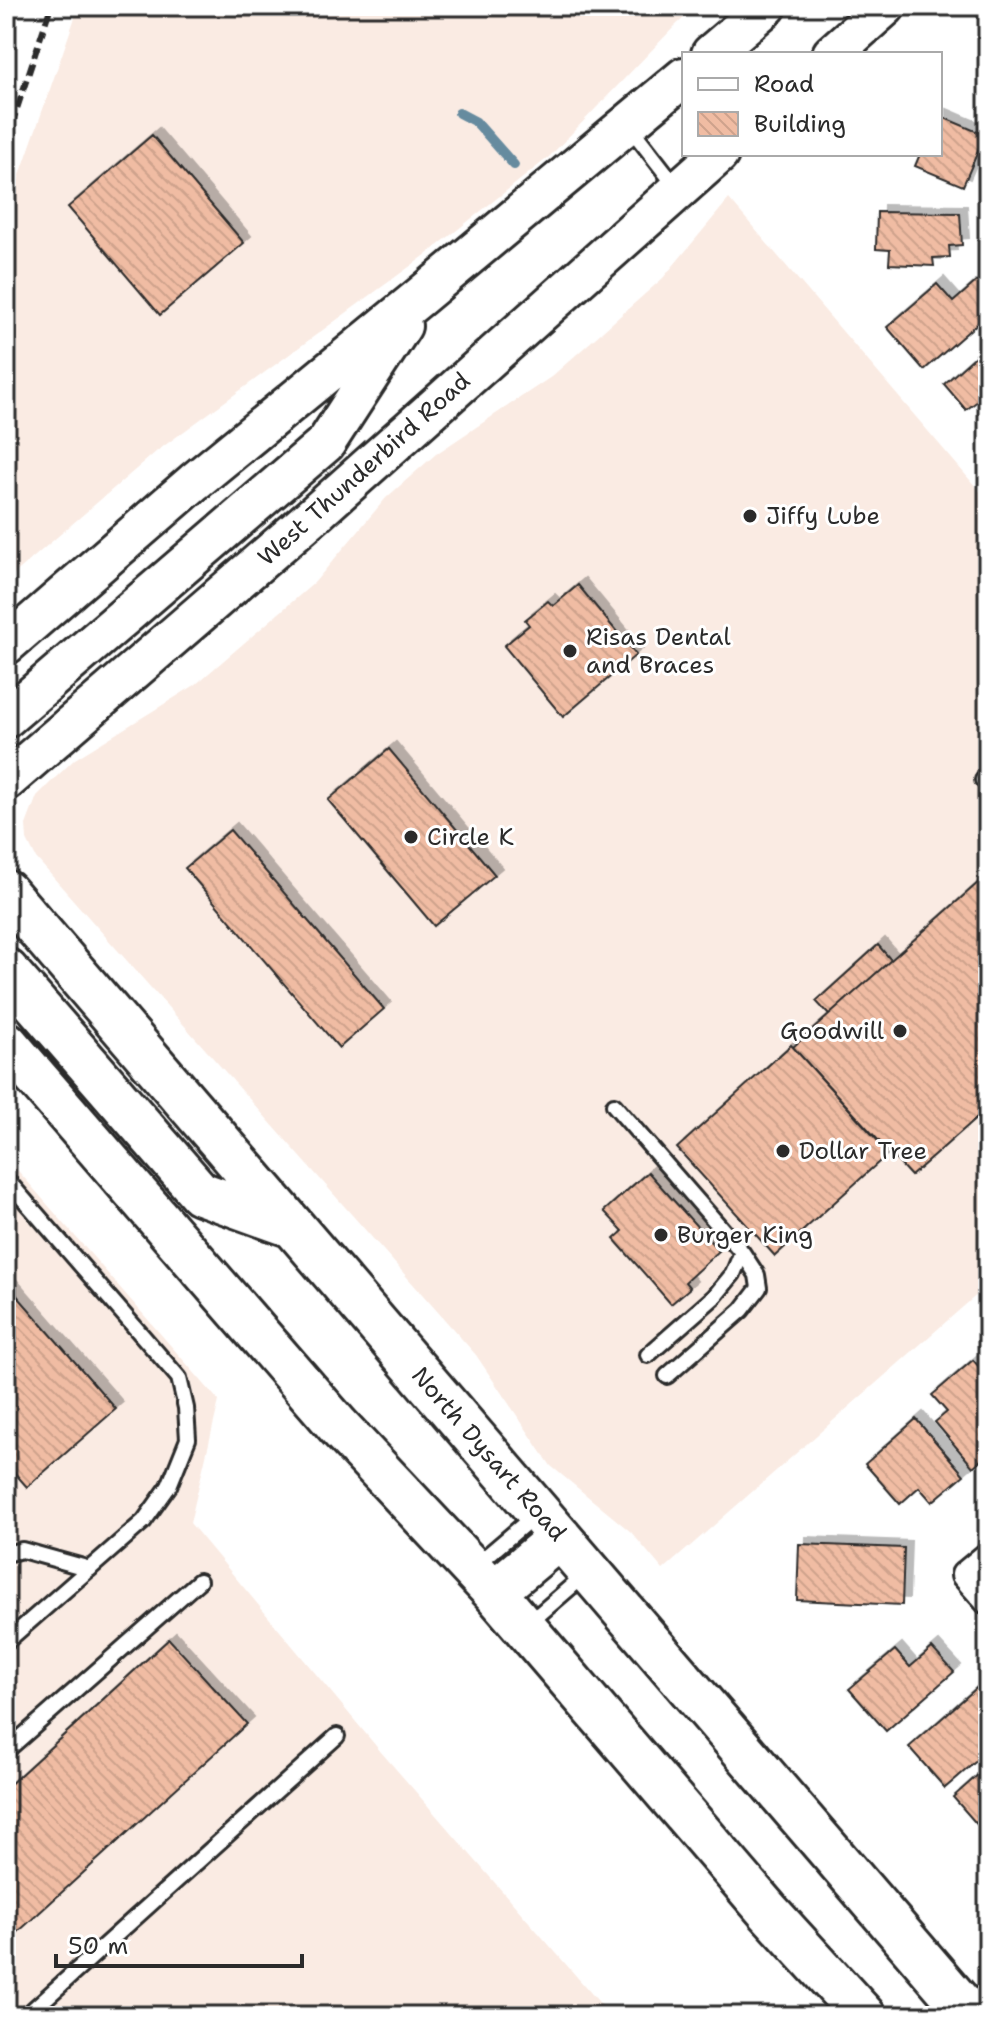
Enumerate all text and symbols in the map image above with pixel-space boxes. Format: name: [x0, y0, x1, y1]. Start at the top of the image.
legend: [682, 52, 942, 156]
text: Road: [754, 68, 814, 100]
text: Building: [754, 108, 846, 140]
street label: West Thunderbird Road: [251, 365, 477, 573]
place label: Jiffy Lube: [766, 500, 880, 532]
marker: Jiffy Lube: [741, 507, 759, 525]
place label: Risas Dental and Braces: [586, 621, 731, 681]
marker: Risas Dental and Braces: [561, 642, 579, 660]
place label: Circle K: [427, 821, 514, 853]
marker: Circle K: [402, 828, 420, 846]
place label: Goodwill: [780, 1015, 885, 1047]
marker: Goodwill: [891, 1022, 909, 1040]
place label: Dollar Tree: [799, 1135, 927, 1167]
marker: Dollar Tree: [774, 1142, 792, 1160]
place label: Burger King: [677, 1219, 813, 1251]
marker: Burger King: [652, 1226, 670, 1244]
street label: North Dysart Road: [404, 1360, 574, 1548]
scale bar: [56, 1918, 302, 1968]
text: 50 m: [68, 1930, 128, 1962]

